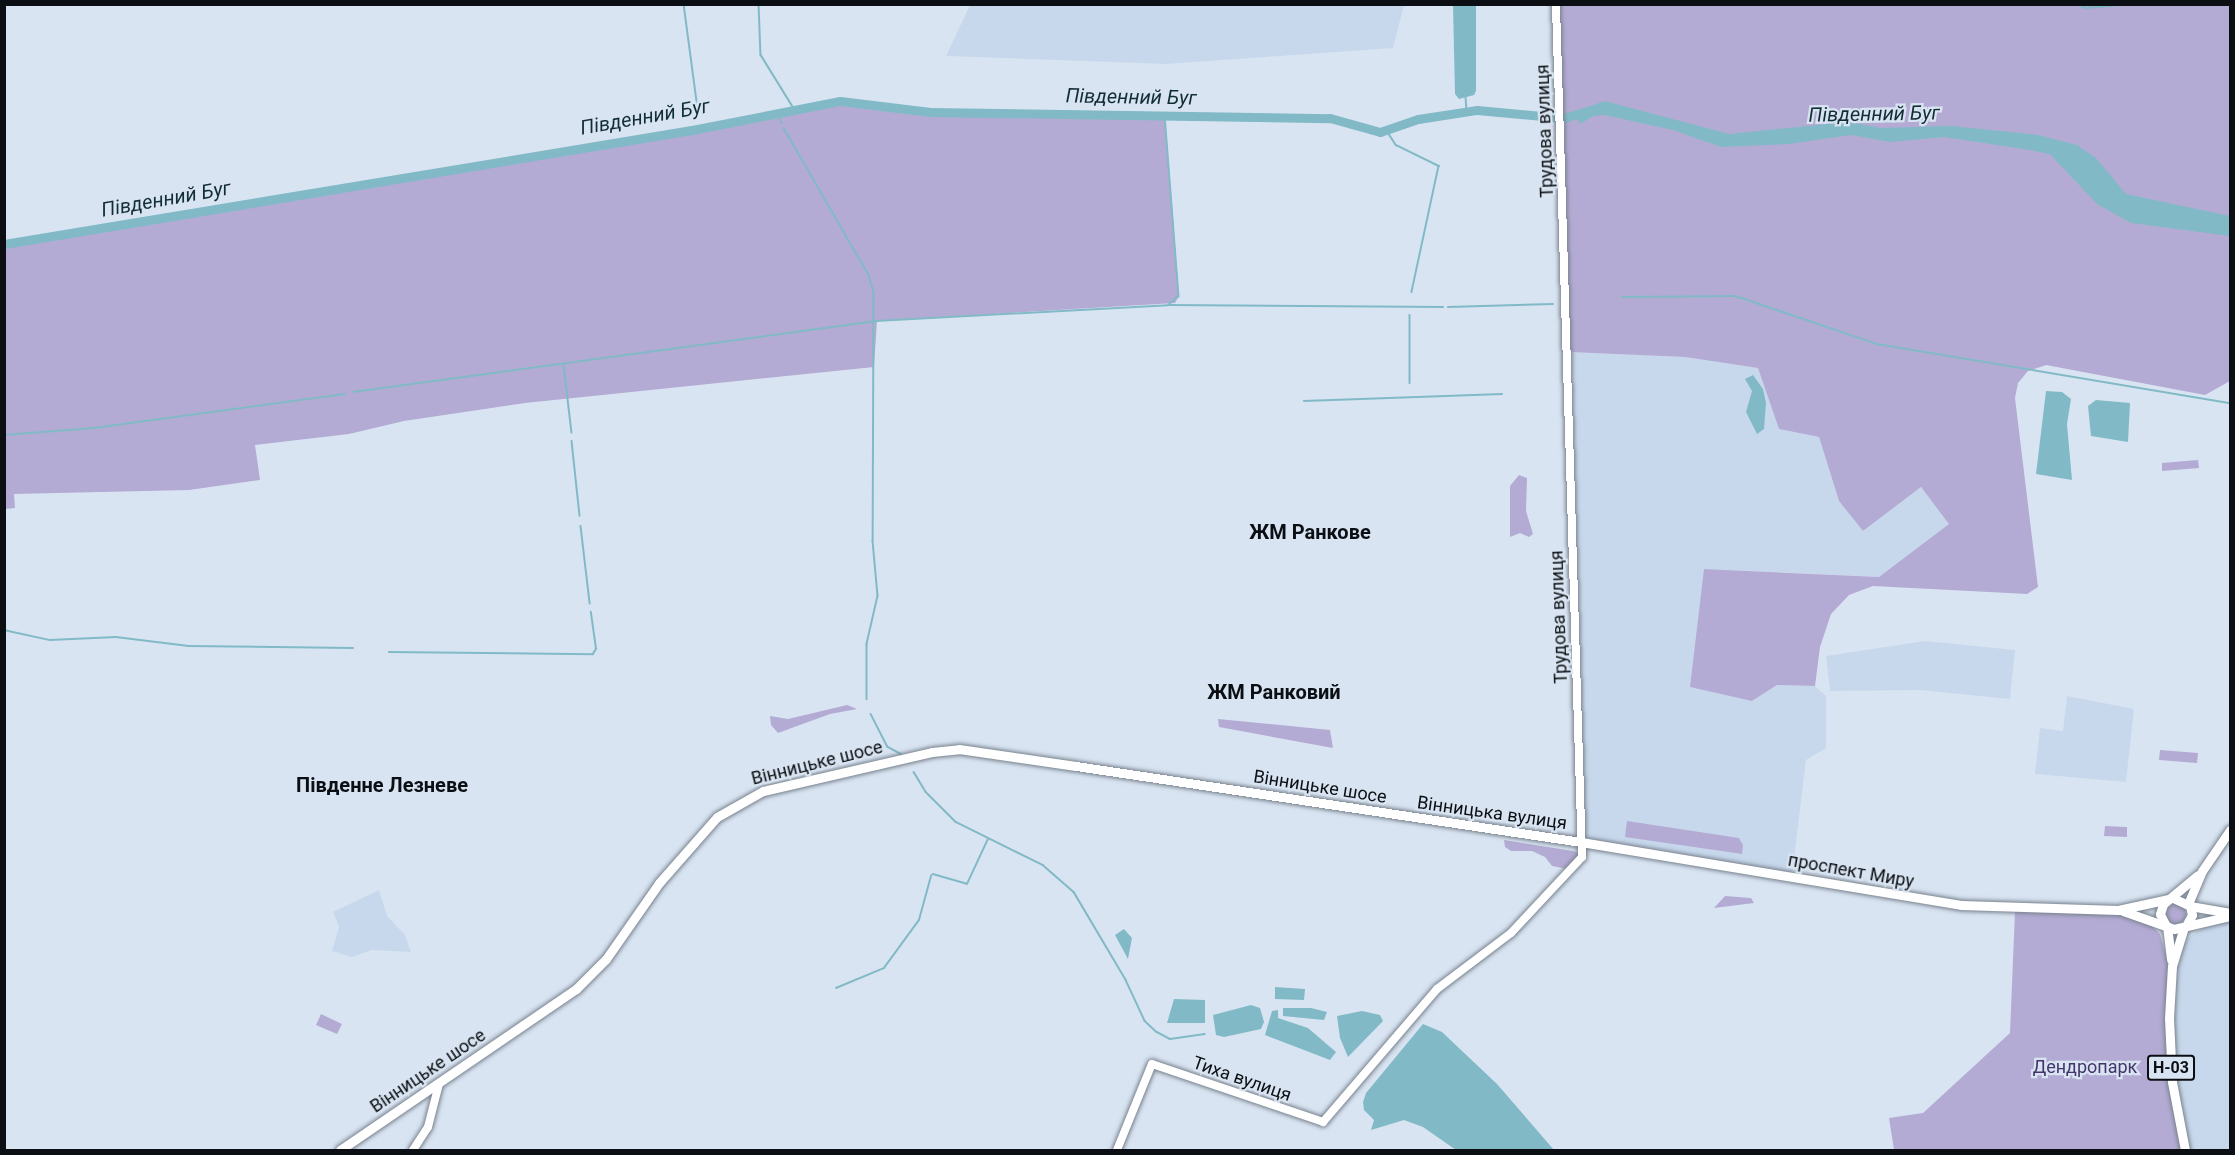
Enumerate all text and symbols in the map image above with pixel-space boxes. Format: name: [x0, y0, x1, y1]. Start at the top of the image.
street label: Трудова вулиця: [1532, 64, 1558, 198]
water label: Південний Буг: [1065, 84, 1197, 110]
water label: Південний Буг: [578, 94, 712, 140]
water label: Південний Буг: [1808, 101, 1940, 127]
water label: Південний Буг: [99, 176, 233, 222]
district label: ЖМ Ранкове: [1249, 520, 1371, 544]
street label: Трудова вулиця: [1546, 550, 1572, 684]
district label: ЖМ Ранковий: [1207, 680, 1341, 704]
street label: Вінницьке шосе: [749, 736, 885, 790]
street label: Вінницьке шосе: [1252, 766, 1388, 808]
district label: Південне Лезневе: [296, 773, 468, 797]
street label: Вінницька вулиця: [1416, 792, 1568, 834]
street label: проспект Миру: [1786, 849, 1916, 893]
street label: Вінницьке шосе: [366, 1024, 490, 1118]
street label: Тиха вулиця: [1190, 1052, 1294, 1106]
road number: Н-03: [2147, 1055, 2195, 1081]
park label: Дендропарк: [2033, 1056, 2137, 1078]

